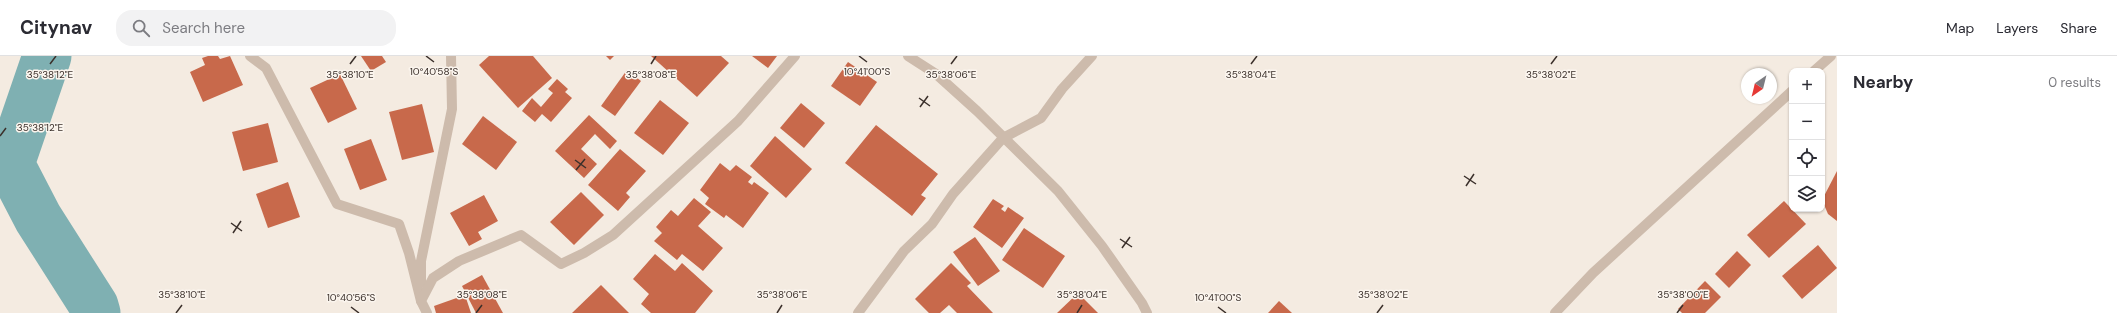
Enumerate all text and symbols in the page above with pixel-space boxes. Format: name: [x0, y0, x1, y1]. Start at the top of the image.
search box: [116, 10, 396, 46]
text: Citynav: [20, 15, 92, 40]
icon: search: [130, 17, 152, 39]
text: Search here: [162, 18, 245, 38]
text: Map: [1946, 19, 1974, 37]
text: Layers: [1996, 19, 2038, 37]
text: Share: [2060, 19, 2097, 37]
text: 10°40'58"S: [410, 65, 458, 78]
text: 10°41'00"S: [844, 65, 890, 78]
text: 35°38'12"E: [27, 68, 74, 81]
text: 35°38'10"E: [326, 68, 374, 81]
text: 35°38'08"E: [626, 68, 677, 81]
text: 35°38'06"E: [926, 68, 977, 81]
text: 35°38'04"E: [1226, 68, 1277, 81]
text: 35°38'02"E: [1526, 68, 1576, 81]
north arrow: [1741, 68, 1777, 104]
map controls: [1789, 68, 1825, 212]
button: +: [1789, 68, 1825, 104]
text: Nearby: [1853, 71, 1913, 93]
text: 0 results: [2048, 74, 2101, 91]
button: −: [1789, 104, 1825, 140]
text: 35°38'12"E: [17, 121, 64, 134]
button: locate: [1789, 140, 1825, 176]
button: layers: [1789, 176, 1825, 212]
text: 35°38'10"E: [158, 288, 206, 301]
text: 35°38'08"E: [457, 288, 508, 301]
text: 35°38'06"E: [757, 288, 808, 301]
text: 35°38'04"E: [1057, 288, 1108, 301]
text: 35°38'02"E: [1358, 288, 1408, 301]
text: 35°38'00"E: [1657, 288, 1709, 301]
text: 10°40'56"S: [327, 291, 376, 304]
text: 10°41'00"S: [1195, 291, 1241, 304]

